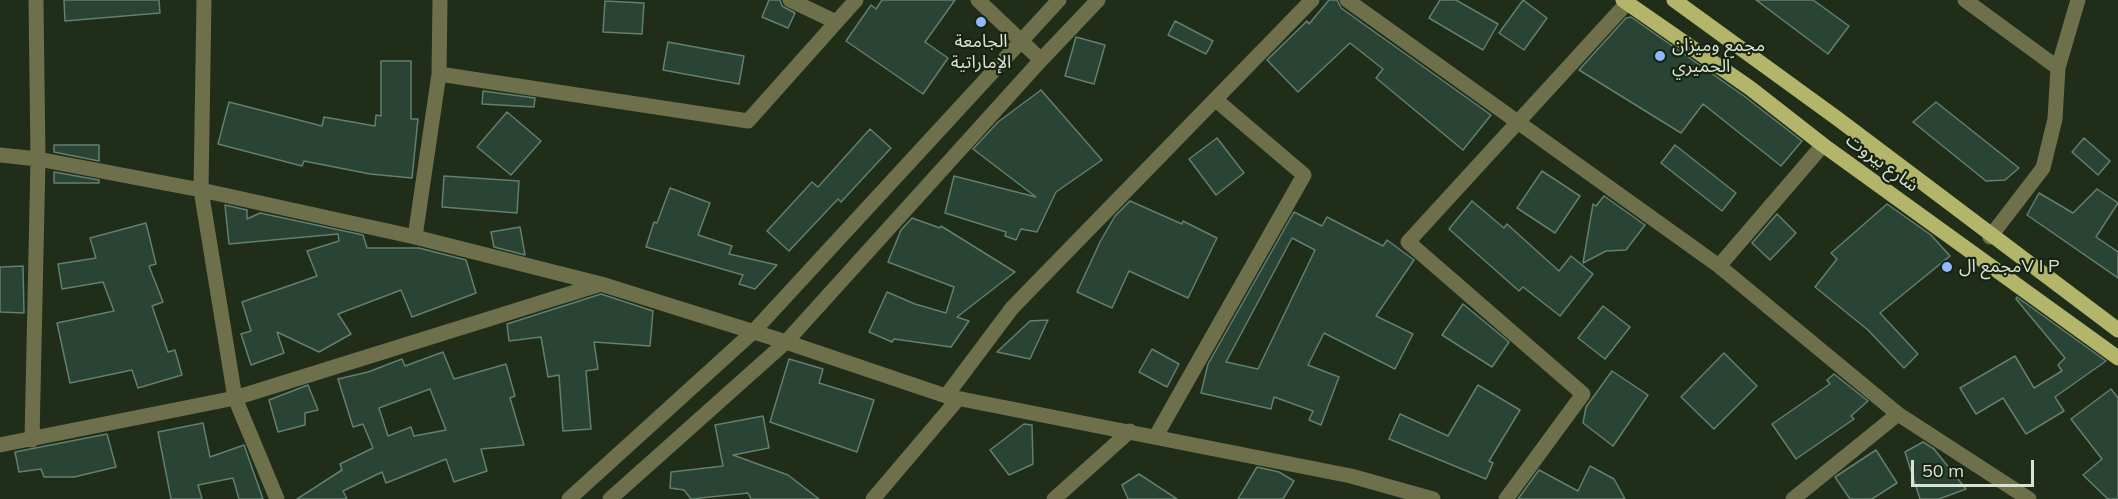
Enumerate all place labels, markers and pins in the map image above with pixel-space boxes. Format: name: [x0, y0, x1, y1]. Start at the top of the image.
marker: الجامعة الإماراتية: [974, 15, 988, 29]
place label: الجامعة الإماراتية: [951, 31, 1011, 74]
place label: مجمع وميزان الحميري: [1672, 35, 1765, 78]
marker: مجمع وميزان الحميري: [1653, 49, 1667, 63]
place label: مجمع الV I P: [1959, 256, 2060, 278]
marker: مجمع الV I P: [1940, 260, 1954, 274]

